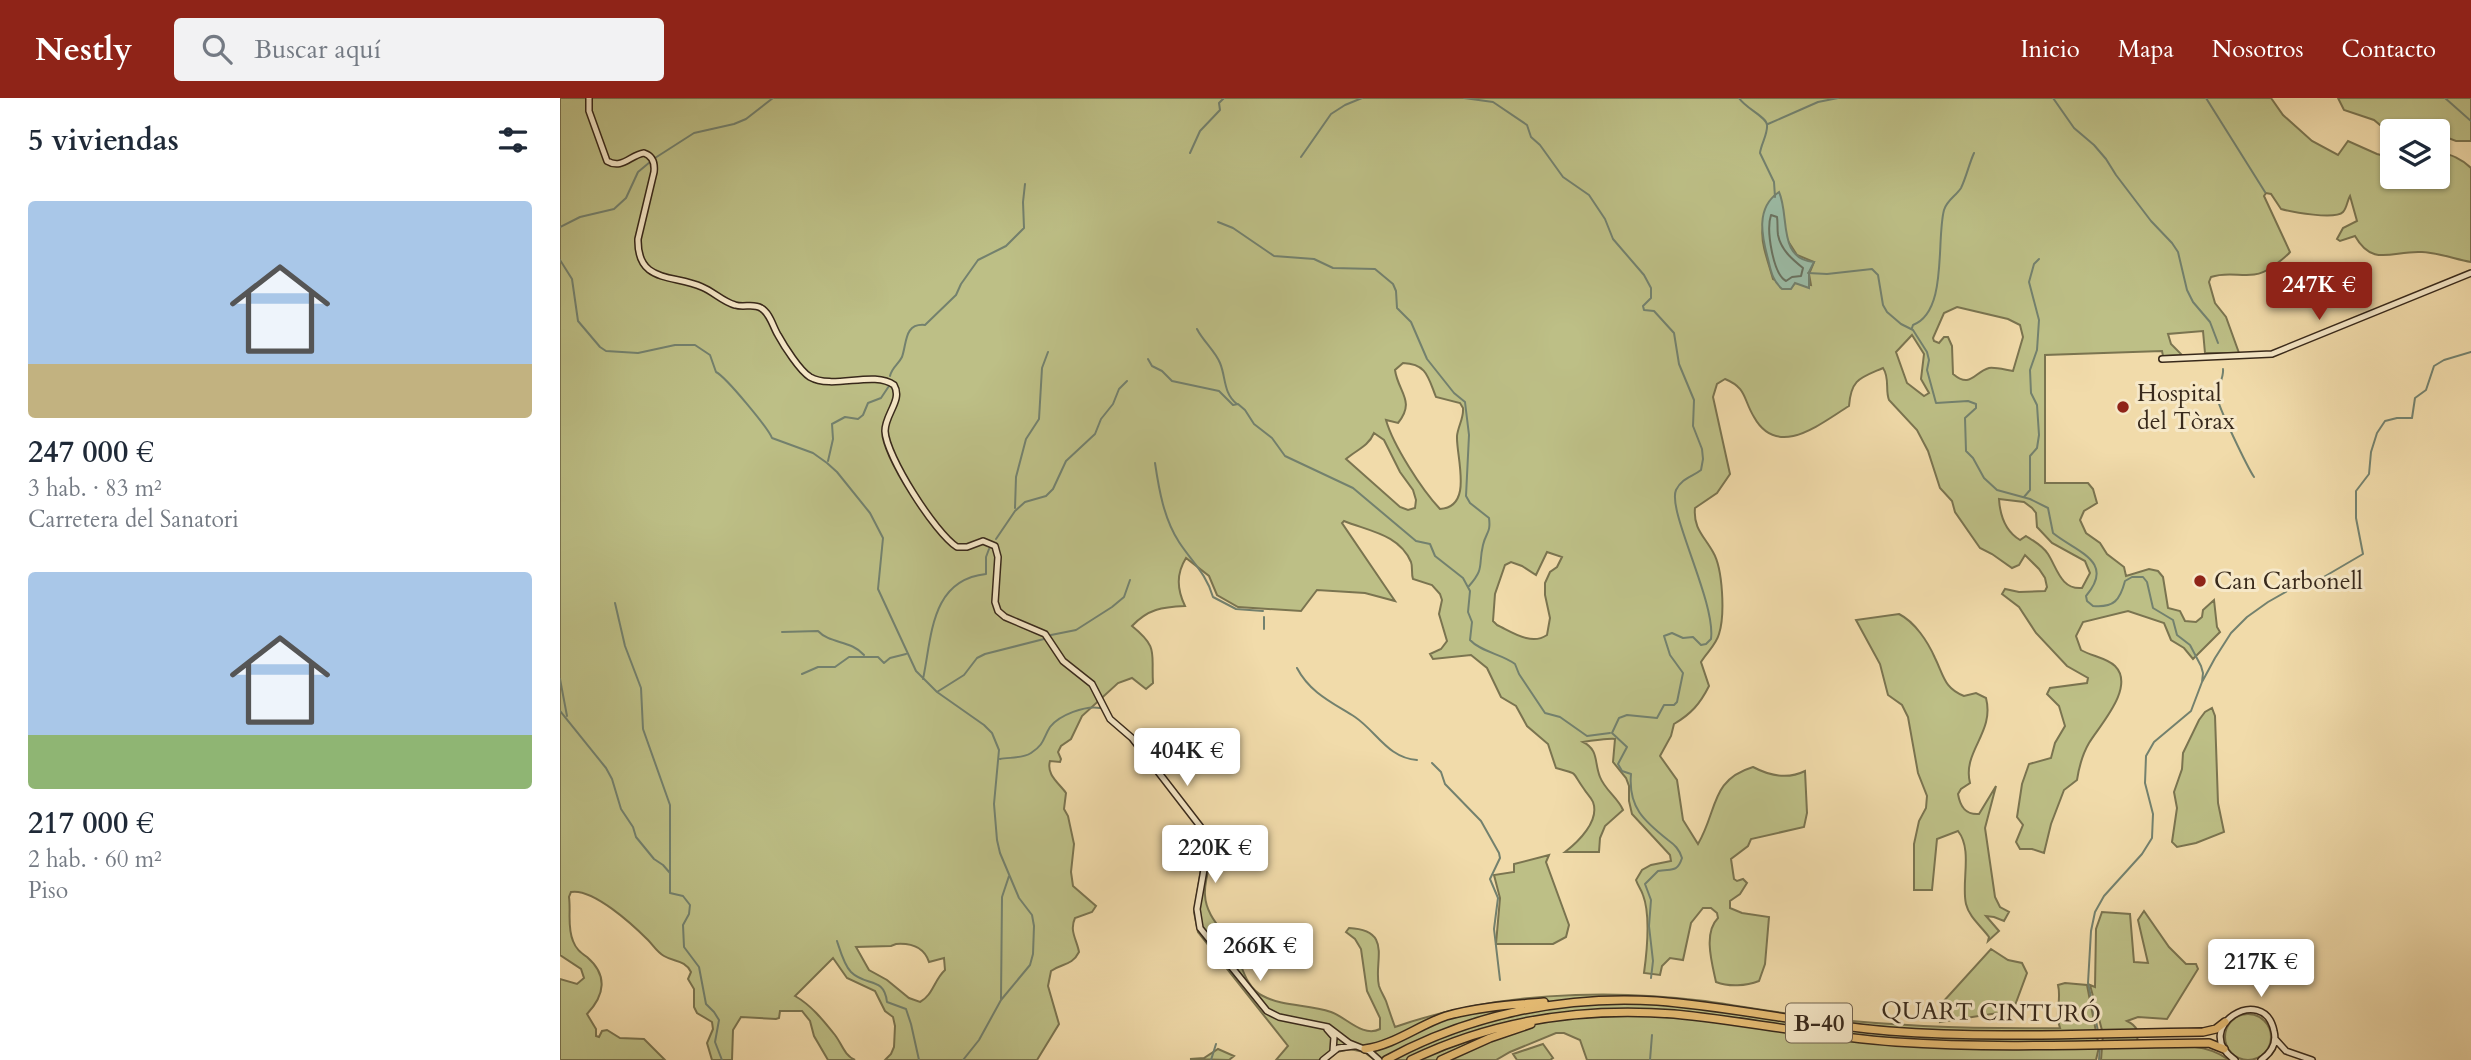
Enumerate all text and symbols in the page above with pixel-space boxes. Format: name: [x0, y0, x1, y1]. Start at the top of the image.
search box: [174, 18, 664, 81]
text: Nestly: [35, 27, 132, 72]
icon: search: [198, 30, 236, 68]
text: Buscar aquí: [254, 32, 381, 67]
text: Inicio: [2020, 33, 2080, 66]
text: Mapa: [2118, 33, 2174, 66]
text: Nosotros: [2212, 33, 2304, 66]
text: Contacto: [2342, 33, 2436, 66]
map controls: [2380, 119, 2450, 189]
button: layers: [2380, 119, 2450, 189]
text: 5 viviendas: [28, 120, 179, 161]
icon: filters: [494, 121, 532, 159]
icon: home: [217, 246, 343, 372]
pin: 247K €: [2262, 262, 2376, 322]
text: 247K €: [2282, 269, 2356, 300]
place label: Hospital del Tòrax: [2137, 377, 2235, 438]
marker: Hospital del Tòrax: [2115, 399, 2131, 415]
text: 247 000 €: [28, 432, 154, 473]
text: 3 hab. · 83 m²: [28, 473, 162, 504]
text: Carretera del Sanatori: [28, 504, 239, 535]
place label: Can Carbonell: [2214, 565, 2363, 598]
marker: Can Carbonell: [2192, 573, 2208, 589]
icon: home: [217, 617, 343, 743]
pin: 404K €: [1130, 728, 1244, 788]
text: 404K €: [1150, 735, 1224, 766]
text: 217 000 €: [28, 803, 154, 844]
pin: 220K €: [1158, 826, 1272, 885]
text: 220K €: [1178, 832, 1252, 863]
text: 2 hab. · 60 m²: [28, 844, 162, 875]
text: Piso: [28, 875, 68, 906]
pin: 266K €: [1203, 924, 1317, 983]
text: 266K €: [1223, 930, 1297, 961]
pin: 217K €: [2204, 940, 2318, 999]
text: 217K €: [2224, 946, 2298, 977]
street label: QUART CINTURÓ: [1881, 994, 2100, 1031]
road number: B-40: [1786, 1004, 1852, 1042]

